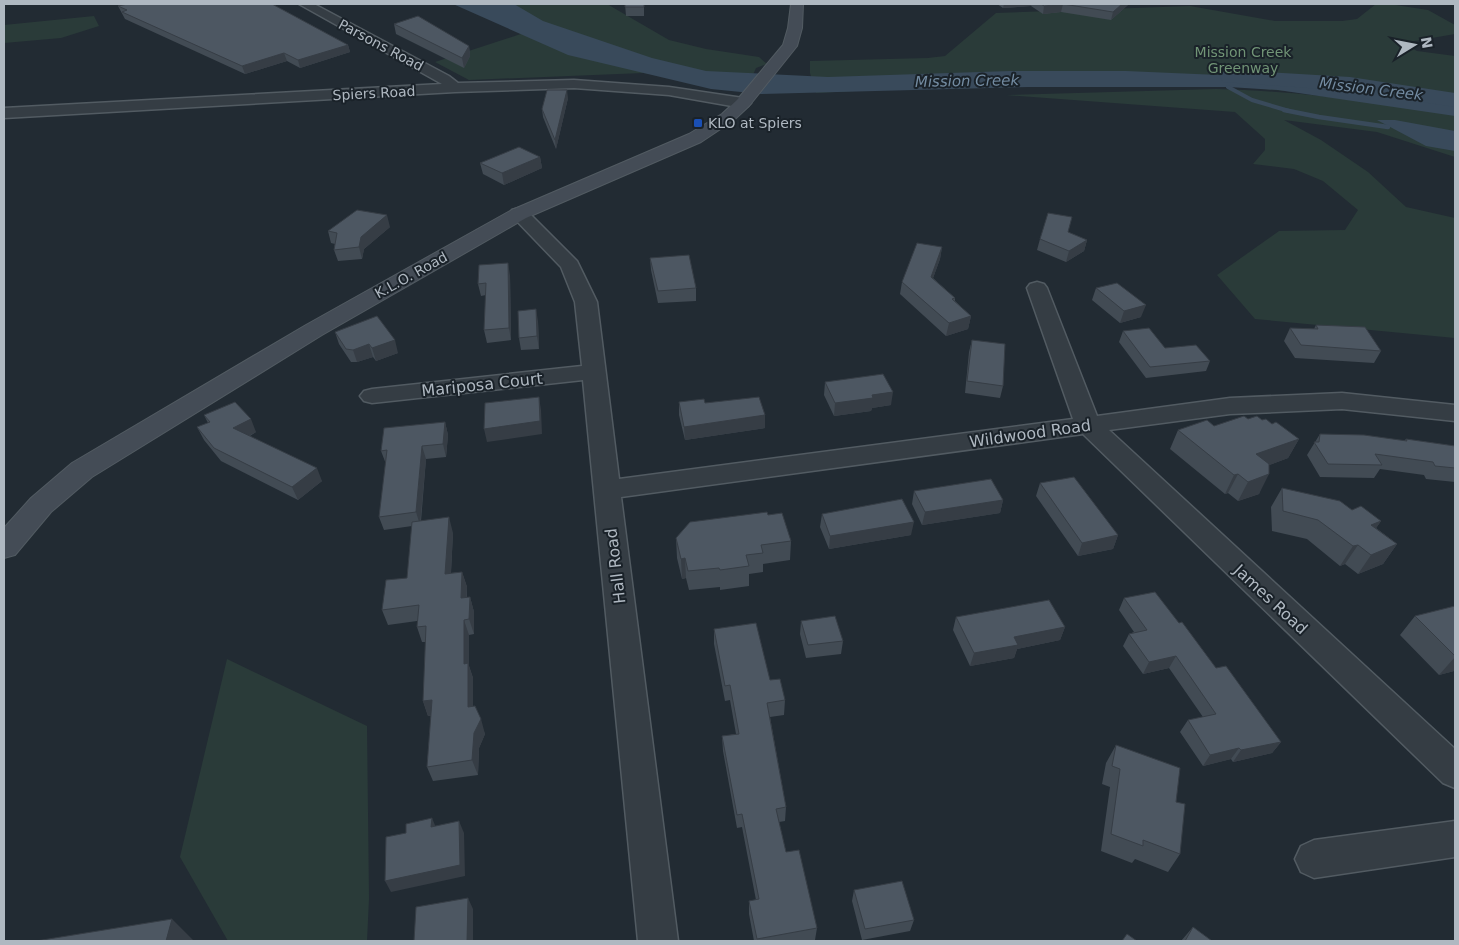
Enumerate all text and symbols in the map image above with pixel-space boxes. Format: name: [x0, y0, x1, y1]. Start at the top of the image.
street label: Parsons Road: [336, 16, 426, 74]
north arrow: [1389, 20, 1439, 70]
text: N: [1418, 36, 1436, 50]
park label: Mission Creek Greenway: [1195, 44, 1292, 76]
water label: Mission Creek: [915, 71, 1021, 91]
water label: Mission Creek: [1318, 74, 1425, 104]
street label: Spiers Road: [332, 83, 416, 103]
place label: KLO at Spiers: [708, 115, 802, 131]
marker: KLO at Spiers: [692, 117, 704, 129]
street label: K.L.O. Road: [372, 249, 450, 301]
street label: Mariposa Court: [421, 369, 544, 400]
street label: Wildwood Road: [968, 416, 1092, 451]
street label: Hall Road: [601, 527, 630, 605]
street label: James Road: [1229, 560, 1311, 638]

